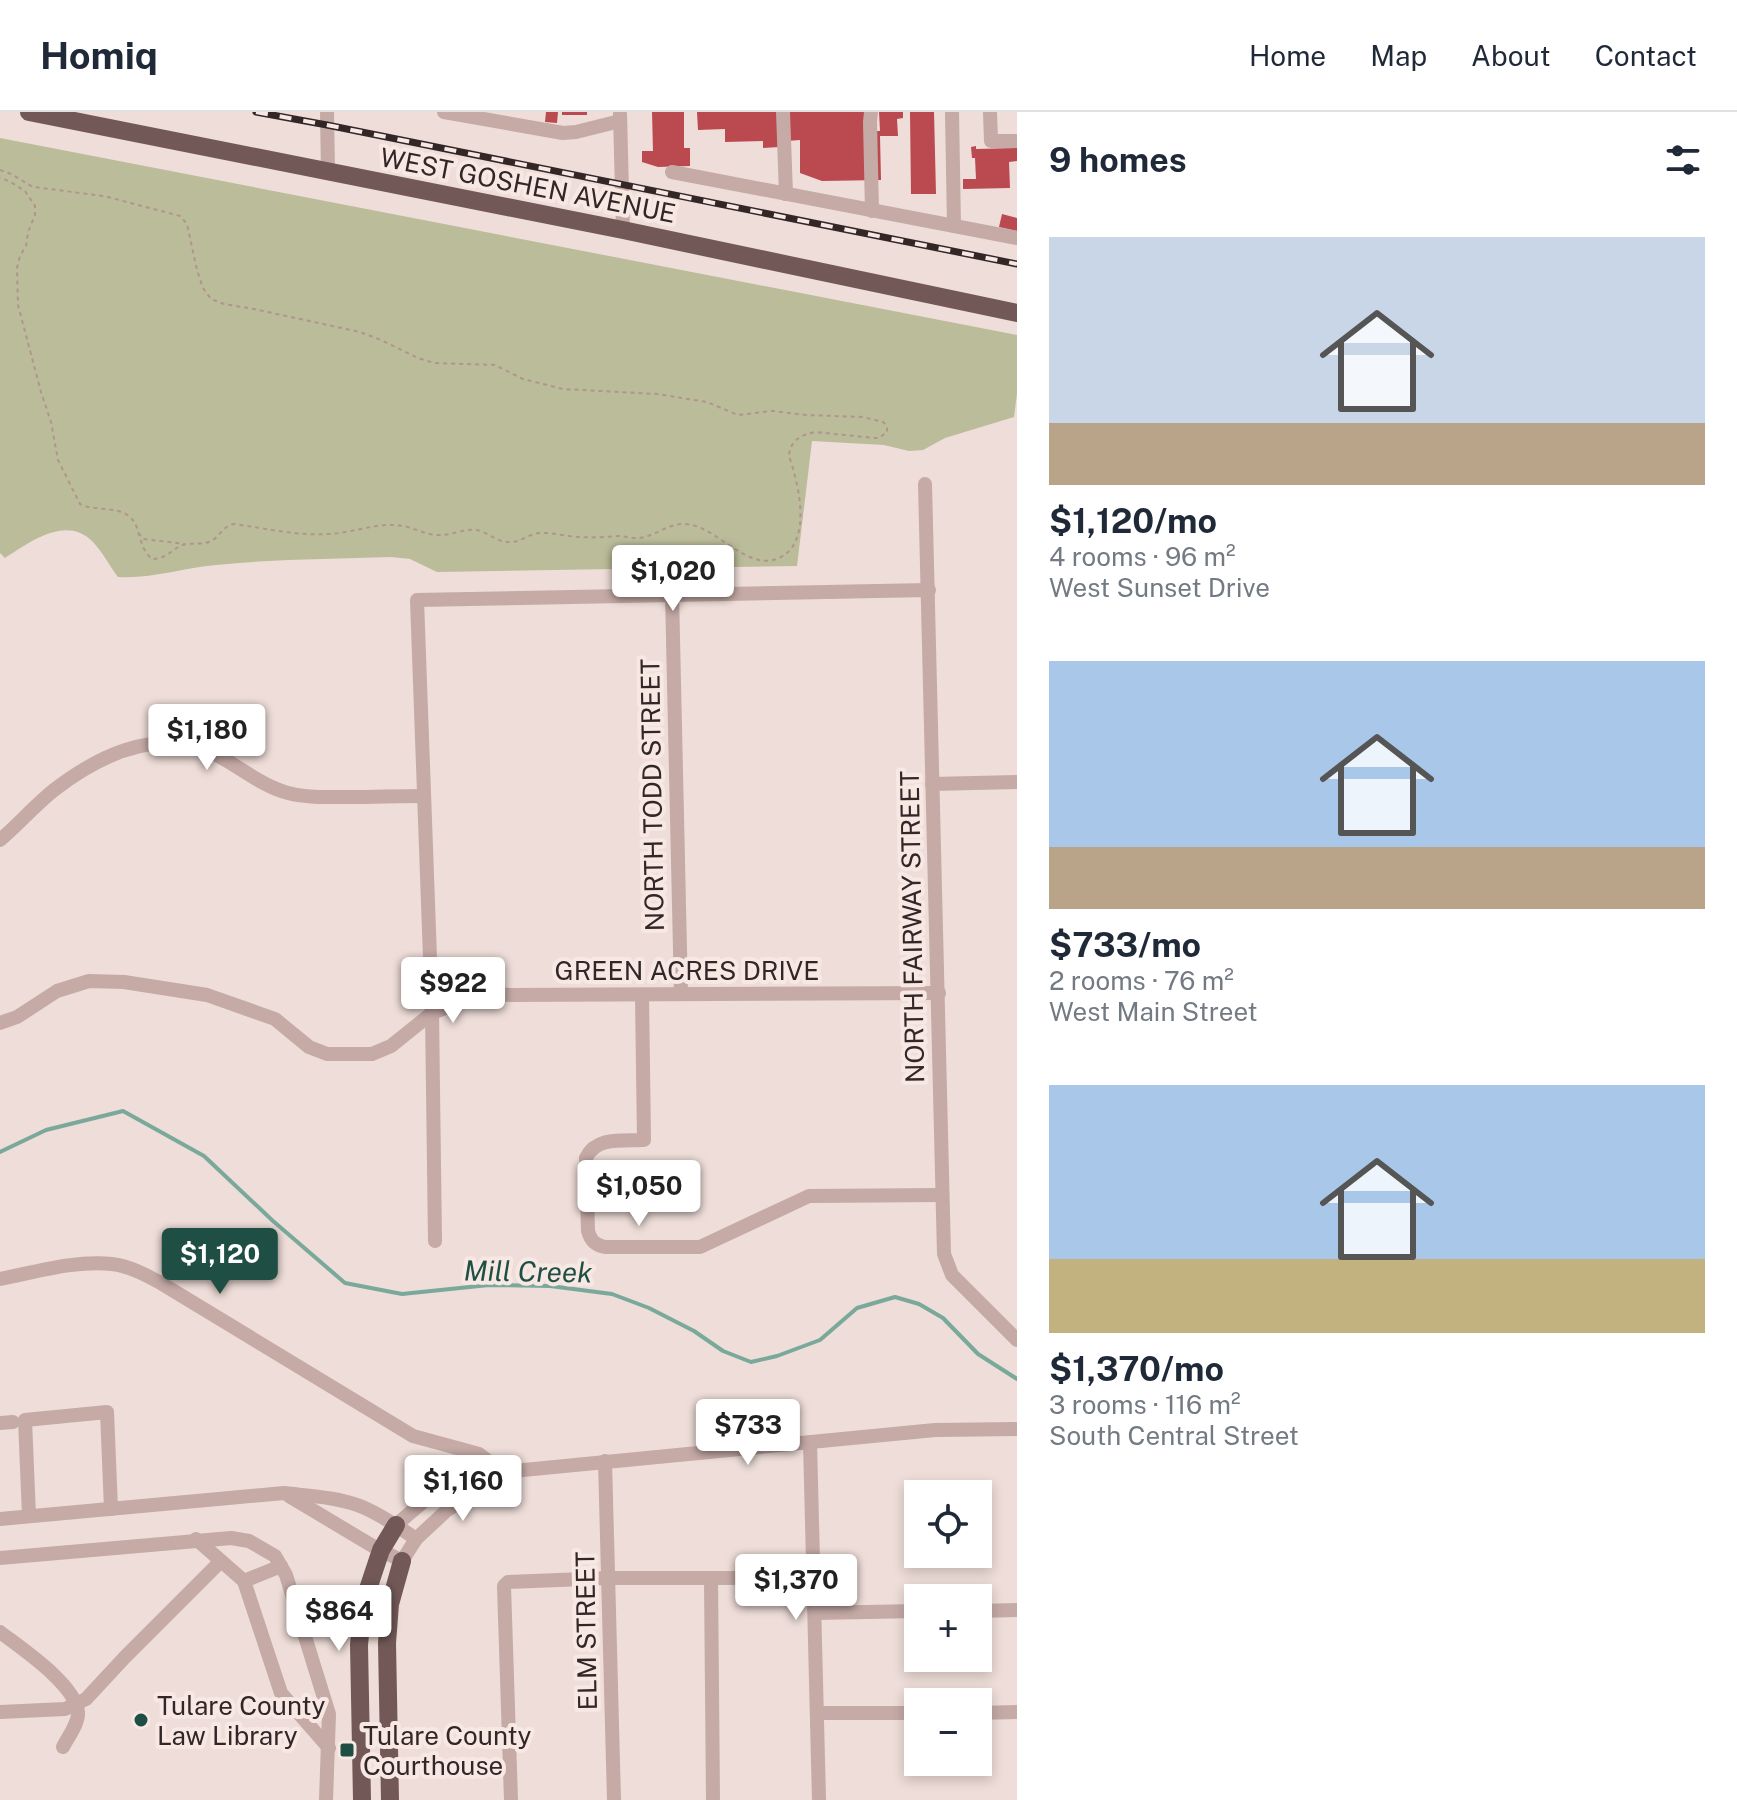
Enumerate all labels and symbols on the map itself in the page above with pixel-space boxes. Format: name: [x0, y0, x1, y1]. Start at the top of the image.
street label: WEST GOSHEN AVENUE: [378, 141, 678, 229]
pin: $1,020: [608, 545, 738, 613]
street label: NORTH TODD STREET: [634, 658, 670, 932]
pin: $1,180: [142, 704, 272, 772]
street label: NORTH FAIRWAY STREET: [894, 770, 930, 1084]
street label: GREEN ACRES DRIVE: [555, 955, 819, 986]
pin: $922: [406, 957, 500, 1025]
pin: $1,050: [574, 1160, 704, 1228]
pin: $1,120: [155, 1228, 285, 1296]
water label: Mill Creek: [463, 1253, 593, 1289]
pin: $733: [701, 1399, 795, 1467]
pin: $1,160: [398, 1455, 528, 1523]
street label: ELM STREET: [569, 1551, 603, 1711]
pin: $1,370: [731, 1554, 861, 1622]
pin: $864: [292, 1585, 386, 1653]
place label: Tulare County Law Library: [157, 1690, 326, 1751]
marker: Tulare County Law Library: [132, 1711, 150, 1729]
place label: Tulare County Courthouse: [363, 1720, 532, 1781]
marker: Tulare County Courthouse: [338, 1741, 356, 1759]

